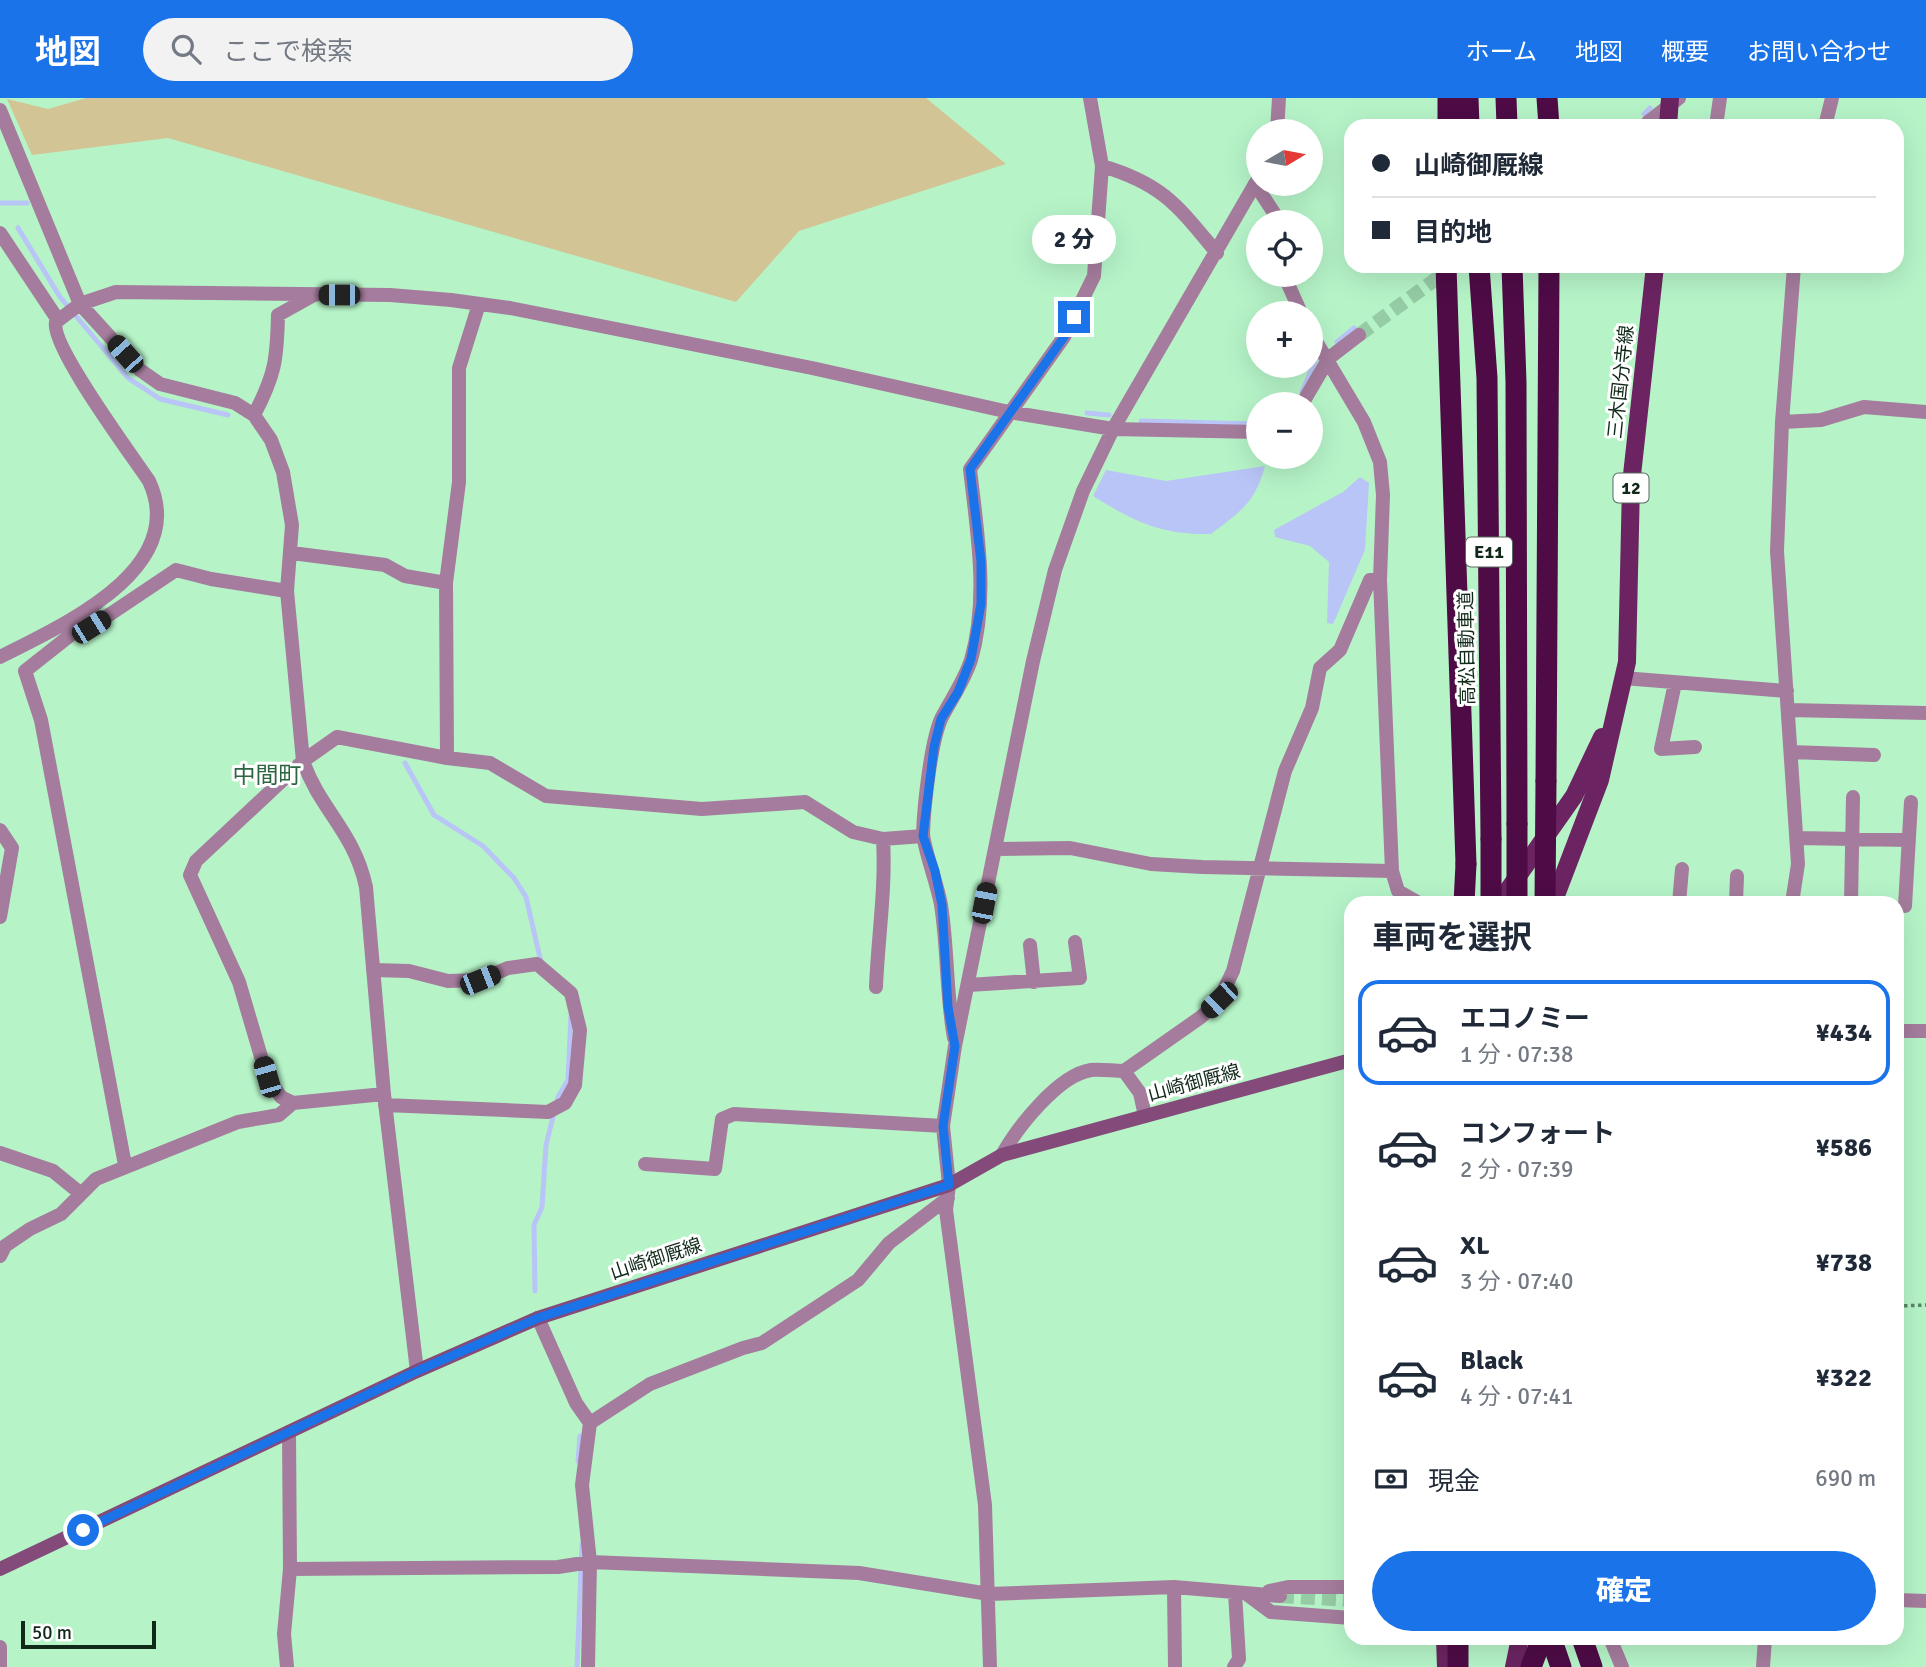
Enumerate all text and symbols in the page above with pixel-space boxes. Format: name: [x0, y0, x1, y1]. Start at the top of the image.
search box: [143, 18, 633, 81]
icon: search: [167, 30, 205, 68]
text: 地図: [35, 32, 101, 73]
text: ここで検索: [223, 36, 353, 68]
text: ホーム: [1466, 37, 1537, 67]
text: 地図: [1575, 37, 1623, 67]
text: 概要: [1661, 37, 1709, 67]
text: お問い合わせ: [1747, 37, 1891, 67]
north arrow: [1246, 119, 1323, 196]
map controls: [1246, 119, 1323, 469]
text: 山崎御厩線: [1414, 150, 1544, 182]
button: locate: [1246, 210, 1323, 287]
callout: 2 分: [1032, 216, 1116, 264]
text: 目的地: [1414, 217, 1492, 249]
text: 2 分: [1054, 225, 1094, 254]
car: [319, 285, 361, 306]
route end: [1058, 301, 1090, 333]
button: +: [1246, 301, 1323, 378]
street label: 三木国分寺線: [1603, 324, 1639, 440]
car: [104, 331, 147, 377]
button: −: [1246, 392, 1323, 469]
road number: 12: [1614, 474, 1648, 502]
road number: E11: [1466, 538, 1512, 566]
street label: 高松自動車道: [1454, 591, 1480, 705]
car: [68, 607, 115, 647]
district label: 中間町: [233, 761, 302, 790]
car: [970, 880, 999, 926]
text: 車両を選択: [1372, 918, 1532, 957]
car: [457, 962, 504, 998]
car: [1197, 978, 1242, 1022]
icon: car: [1376, 1001, 1439, 1064]
text: エコノミー: [1460, 1003, 1590, 1035]
text: ¥434: [1816, 1017, 1872, 1049]
text: 1 分 · 07:38: [1460, 1040, 1573, 1069]
car: [252, 1054, 283, 1100]
street label: 山崎御厩線: [1145, 1059, 1243, 1107]
icon: car: [1376, 1116, 1439, 1179]
text: コンフォート: [1460, 1118, 1615, 1150]
text: ¥586: [1816, 1132, 1872, 1164]
text: 2 分 · 07:39: [1460, 1155, 1573, 1184]
text: XL: [1460, 1230, 1490, 1262]
icon: car: [1376, 1231, 1439, 1294]
street label: 山崎御厩線: [607, 1233, 705, 1285]
text: ¥738: [1816, 1247, 1872, 1279]
text: 3 分 · 07:40: [1460, 1267, 1573, 1296]
text: Black: [1460, 1345, 1523, 1377]
icon: car: [1376, 1346, 1439, 1409]
text: ¥322: [1816, 1362, 1872, 1394]
text: 4 分 · 07:41: [1460, 1382, 1573, 1411]
icon: cash: [1372, 1460, 1410, 1498]
text: 690 m: [1815, 1464, 1876, 1493]
text: 現金: [1428, 1466, 1480, 1498]
route start: [67, 1514, 99, 1546]
button: 確定: [1372, 1551, 1876, 1631]
scale bar: [21, 1618, 156, 1650]
text: 50 m: [32, 1621, 72, 1645]

